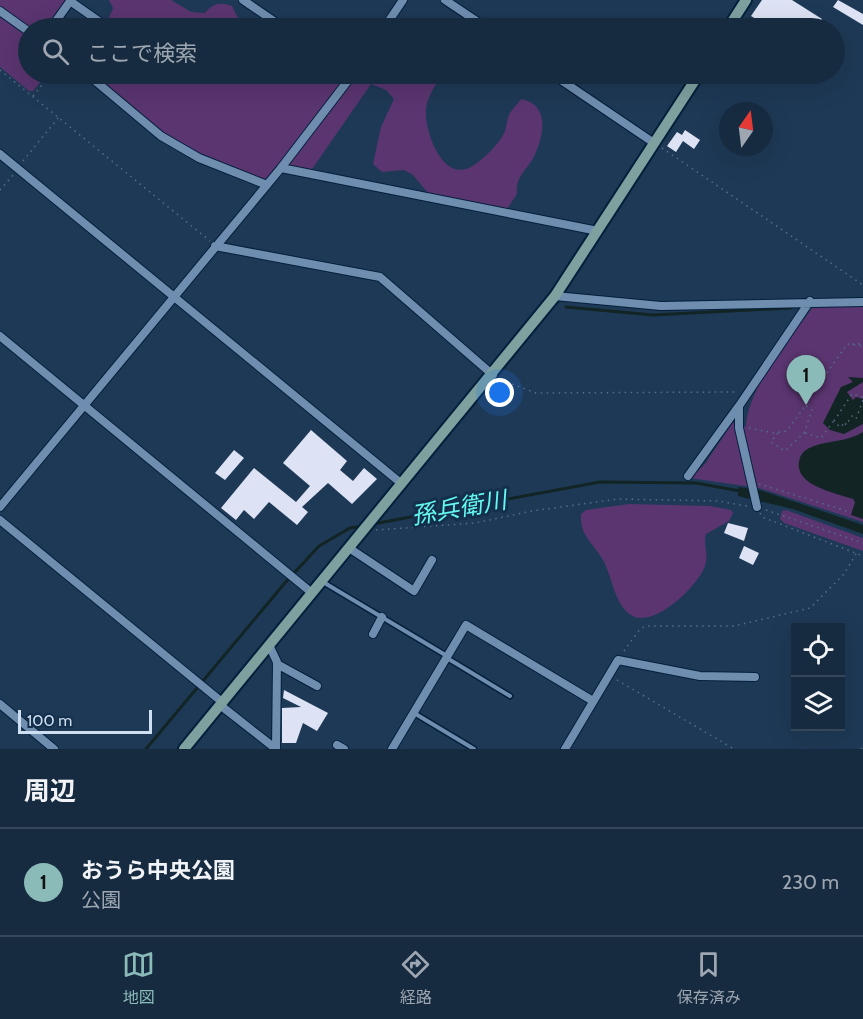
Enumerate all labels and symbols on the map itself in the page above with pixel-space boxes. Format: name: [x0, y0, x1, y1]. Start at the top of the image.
north arrow: [719, 102, 773, 156]
pin: 1: [786, 356, 826, 405]
your location: [485, 378, 514, 407]
water label: 孫兵衛川: [409, 484, 512, 530]
scale bar: [18, 707, 152, 734]

